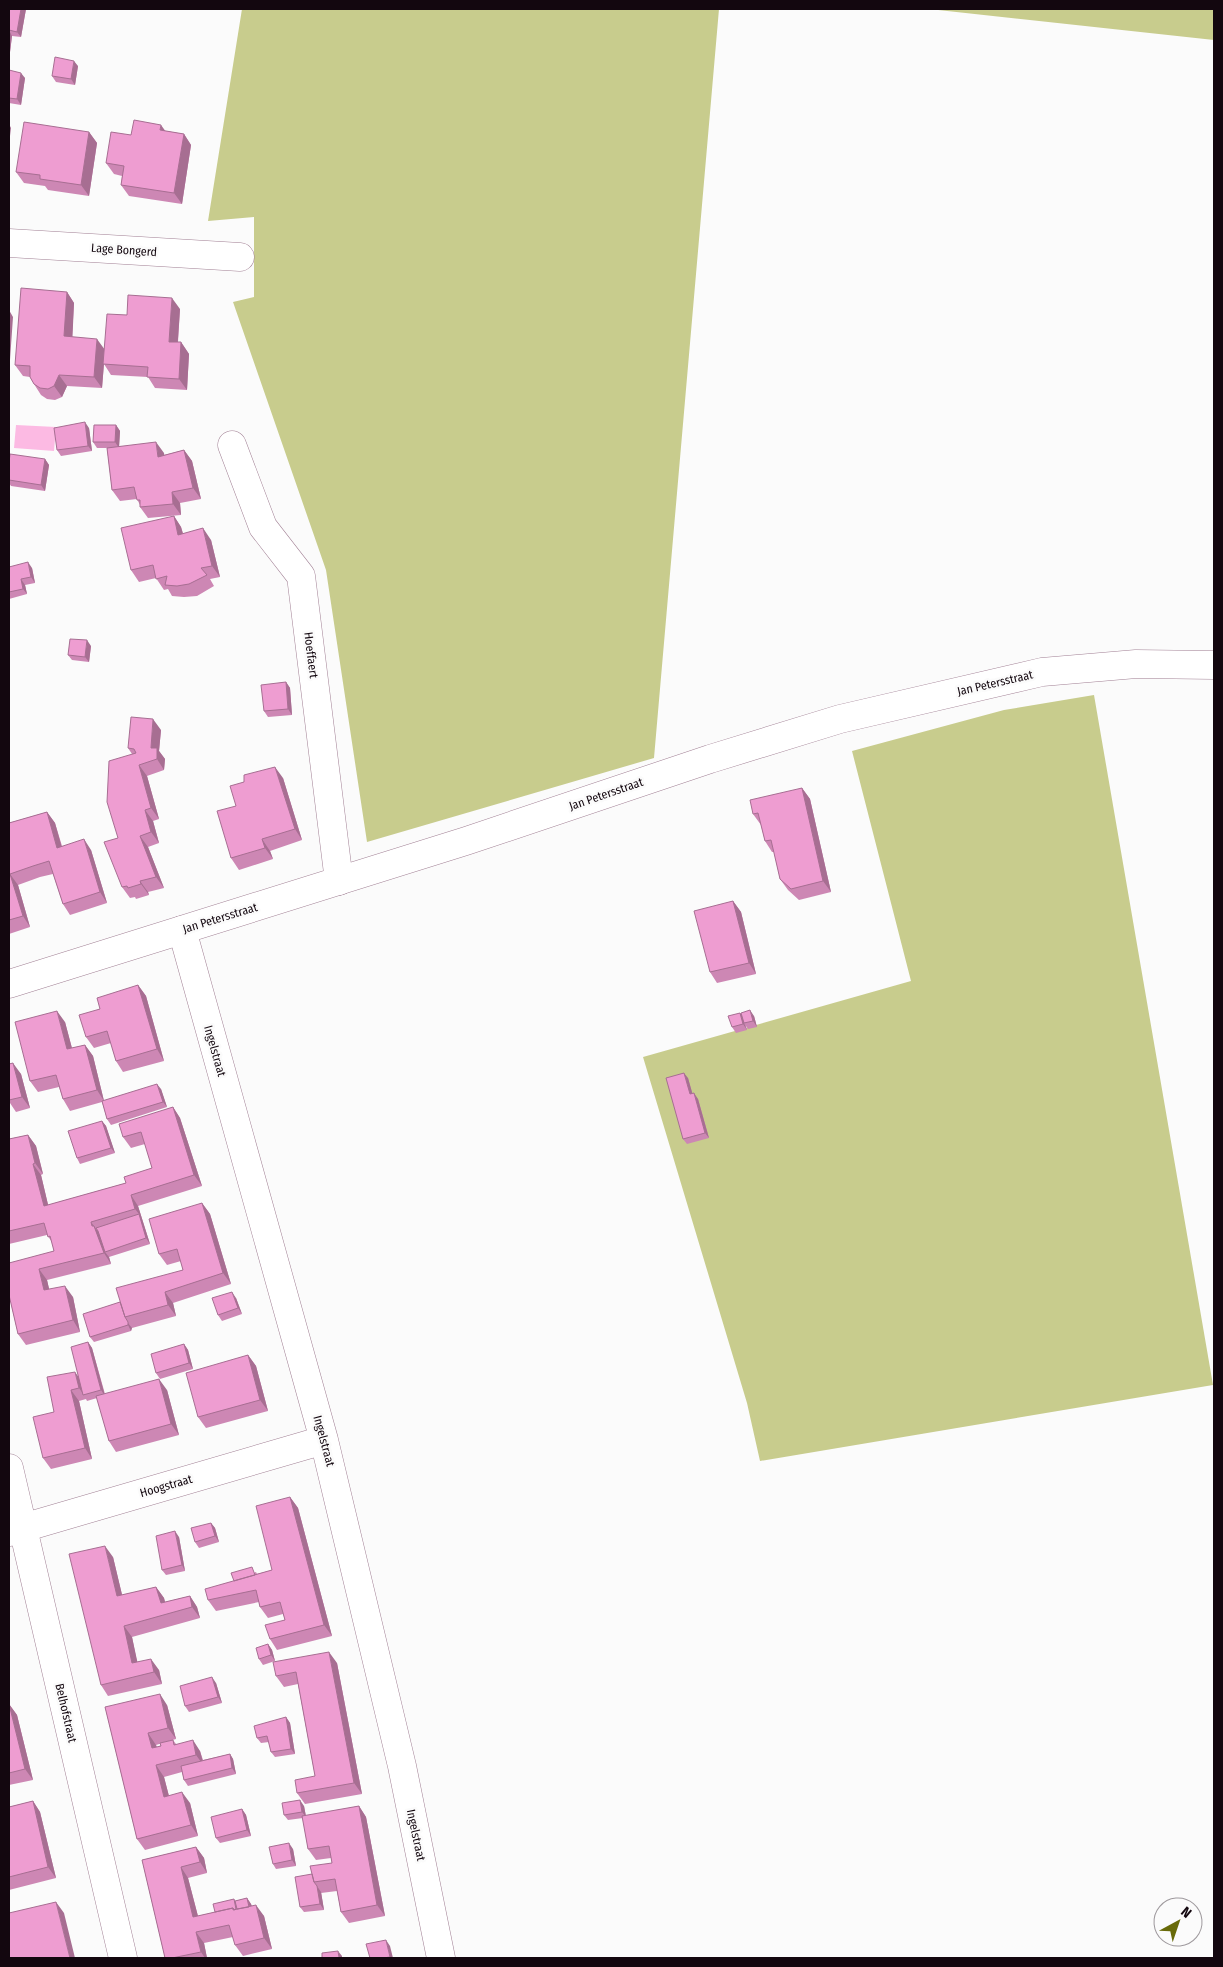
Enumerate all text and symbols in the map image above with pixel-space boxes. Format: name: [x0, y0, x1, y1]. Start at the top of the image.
street label: Lage Bongerd: [91, 241, 157, 259]
street label: Hoeffaert: [301, 631, 321, 679]
street label: Jan Petersstraat: [956, 667, 1034, 699]
street label: Jan Petersstraat: [567, 775, 645, 813]
street label: Jan Petersstraat: [181, 900, 259, 936]
street label: Ingelstraat: [201, 1024, 229, 1078]
street label: Ingelstraat: [310, 1414, 338, 1468]
street label: Hoogstraat: [138, 1472, 194, 1500]
street label: Belhofstraat: [52, 1682, 80, 1744]
street label: Ingelstraat: [404, 1808, 428, 1862]
north arrow: [1153, 1897, 1203, 1947]
text: N: [1177, 1903, 1195, 1922]

